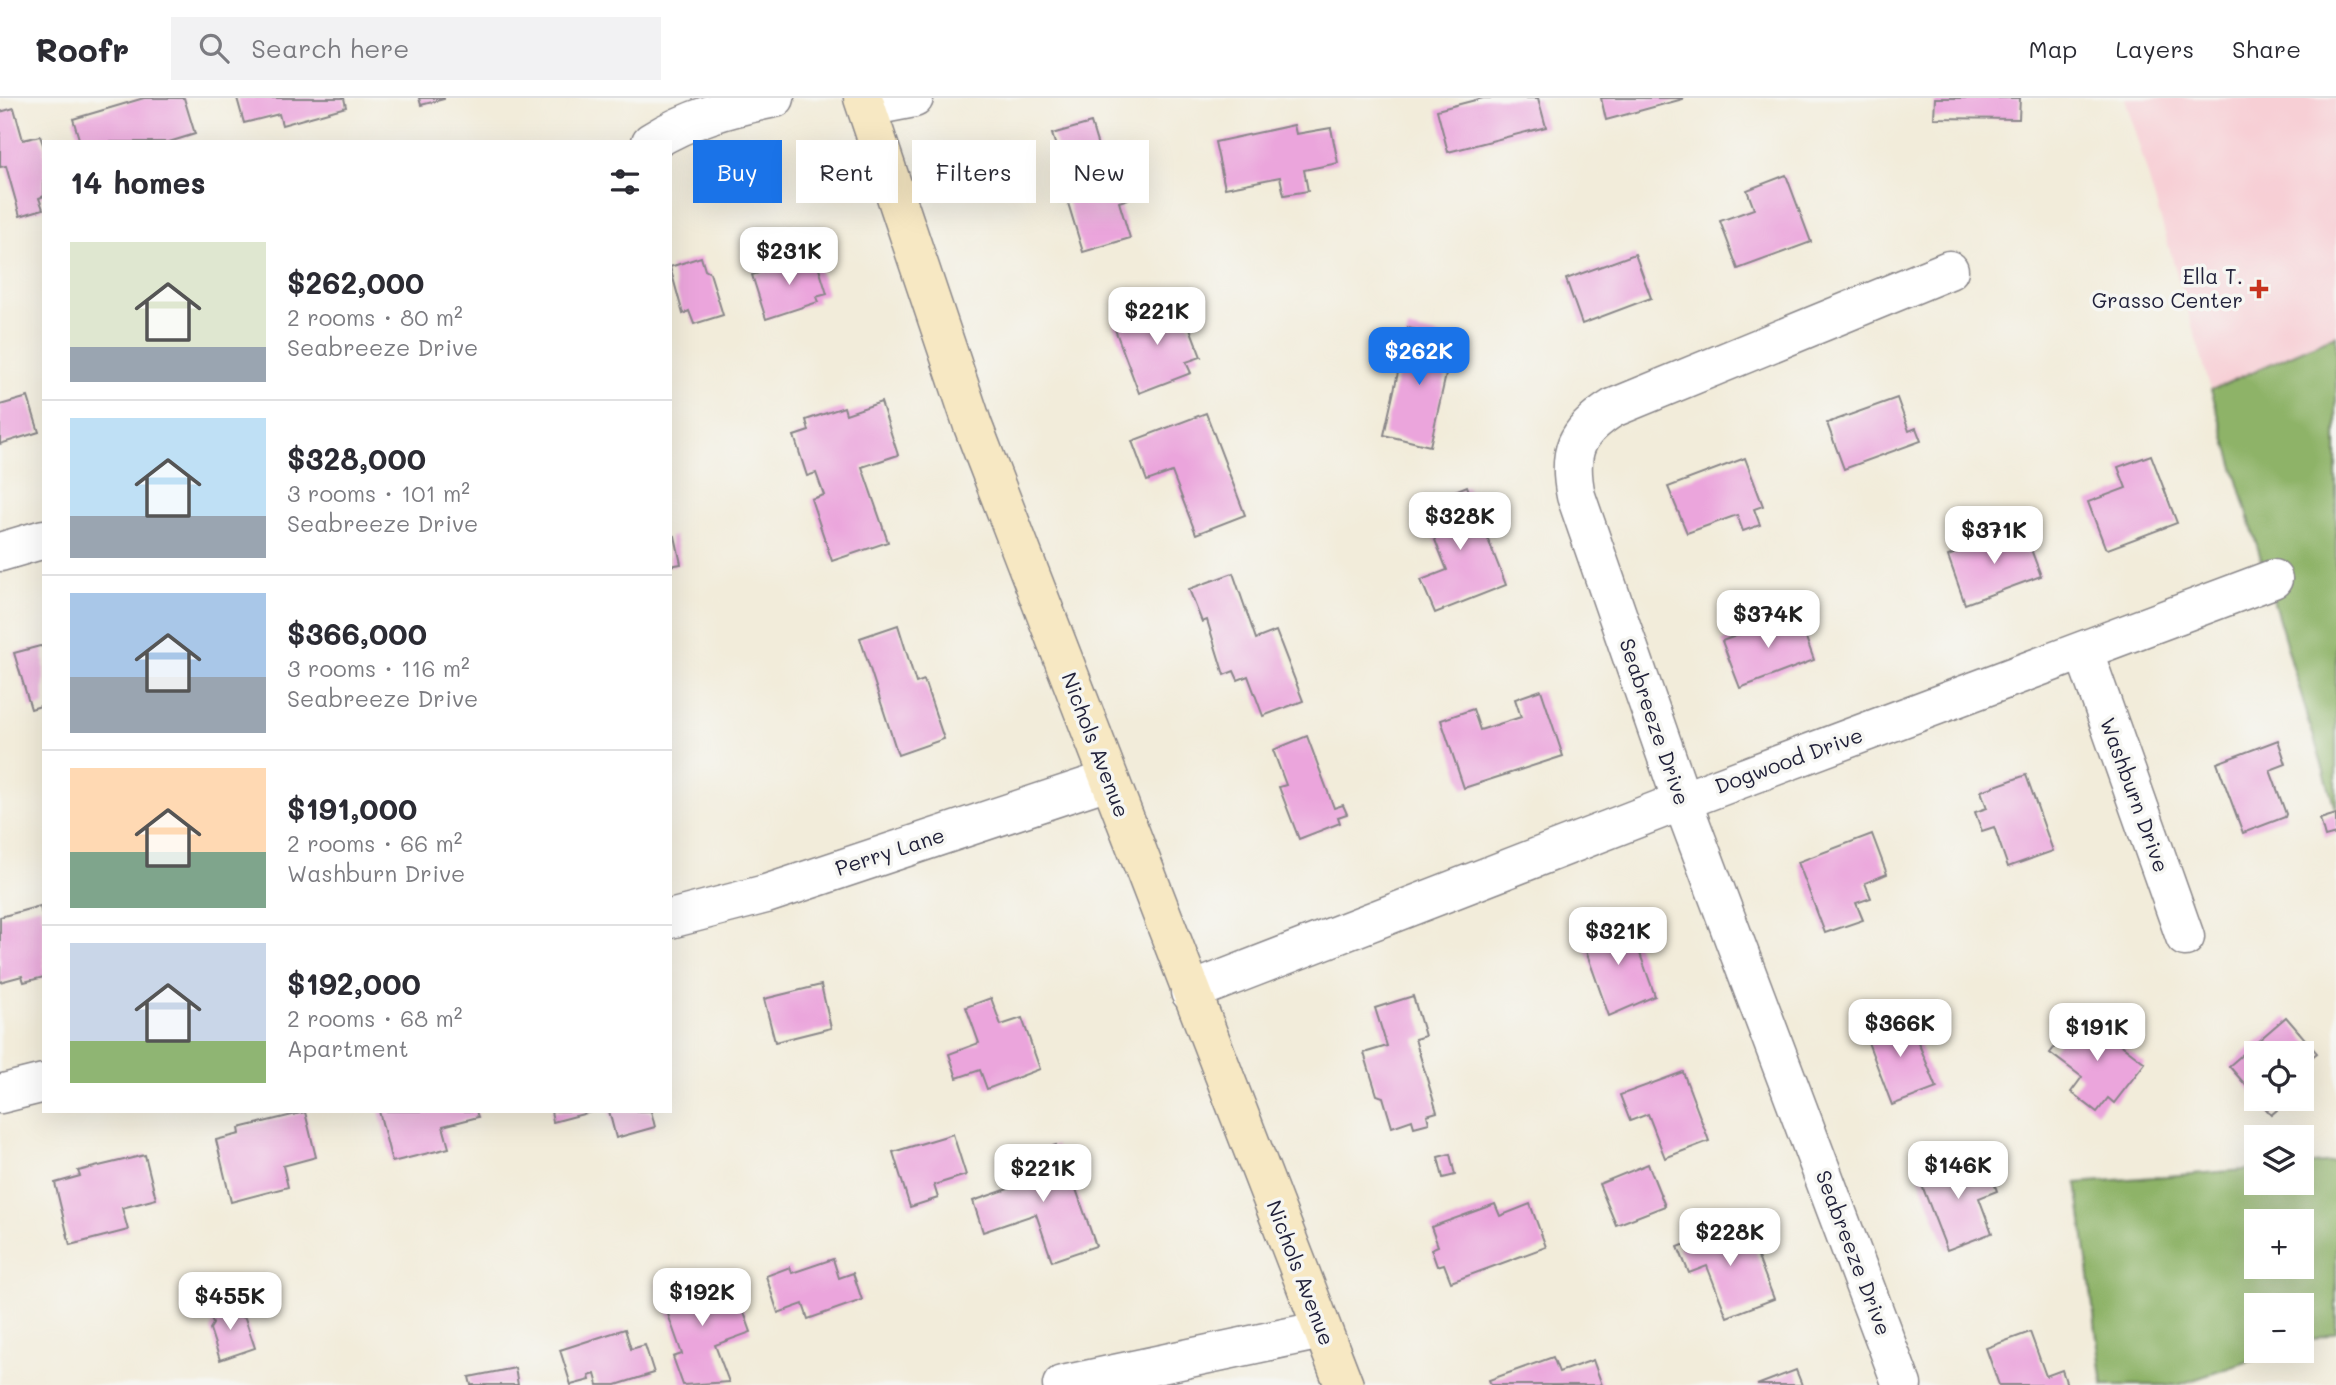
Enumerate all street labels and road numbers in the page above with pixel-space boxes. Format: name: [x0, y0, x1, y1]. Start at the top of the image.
street label: Seabreeze Drive: [1614, 635, 1697, 809]
street label: Nichols Avenue: [1056, 668, 1136, 821]
street label: Washburn Drive: [2095, 713, 2176, 876]
street label: Dogwood Drive: [1711, 720, 1866, 799]
street label: Perry Lane: [831, 820, 948, 881]
street label: Seabreeze Drive: [1810, 1166, 1898, 1339]
street label: Nichols Avenue: [1261, 1196, 1341, 1349]

